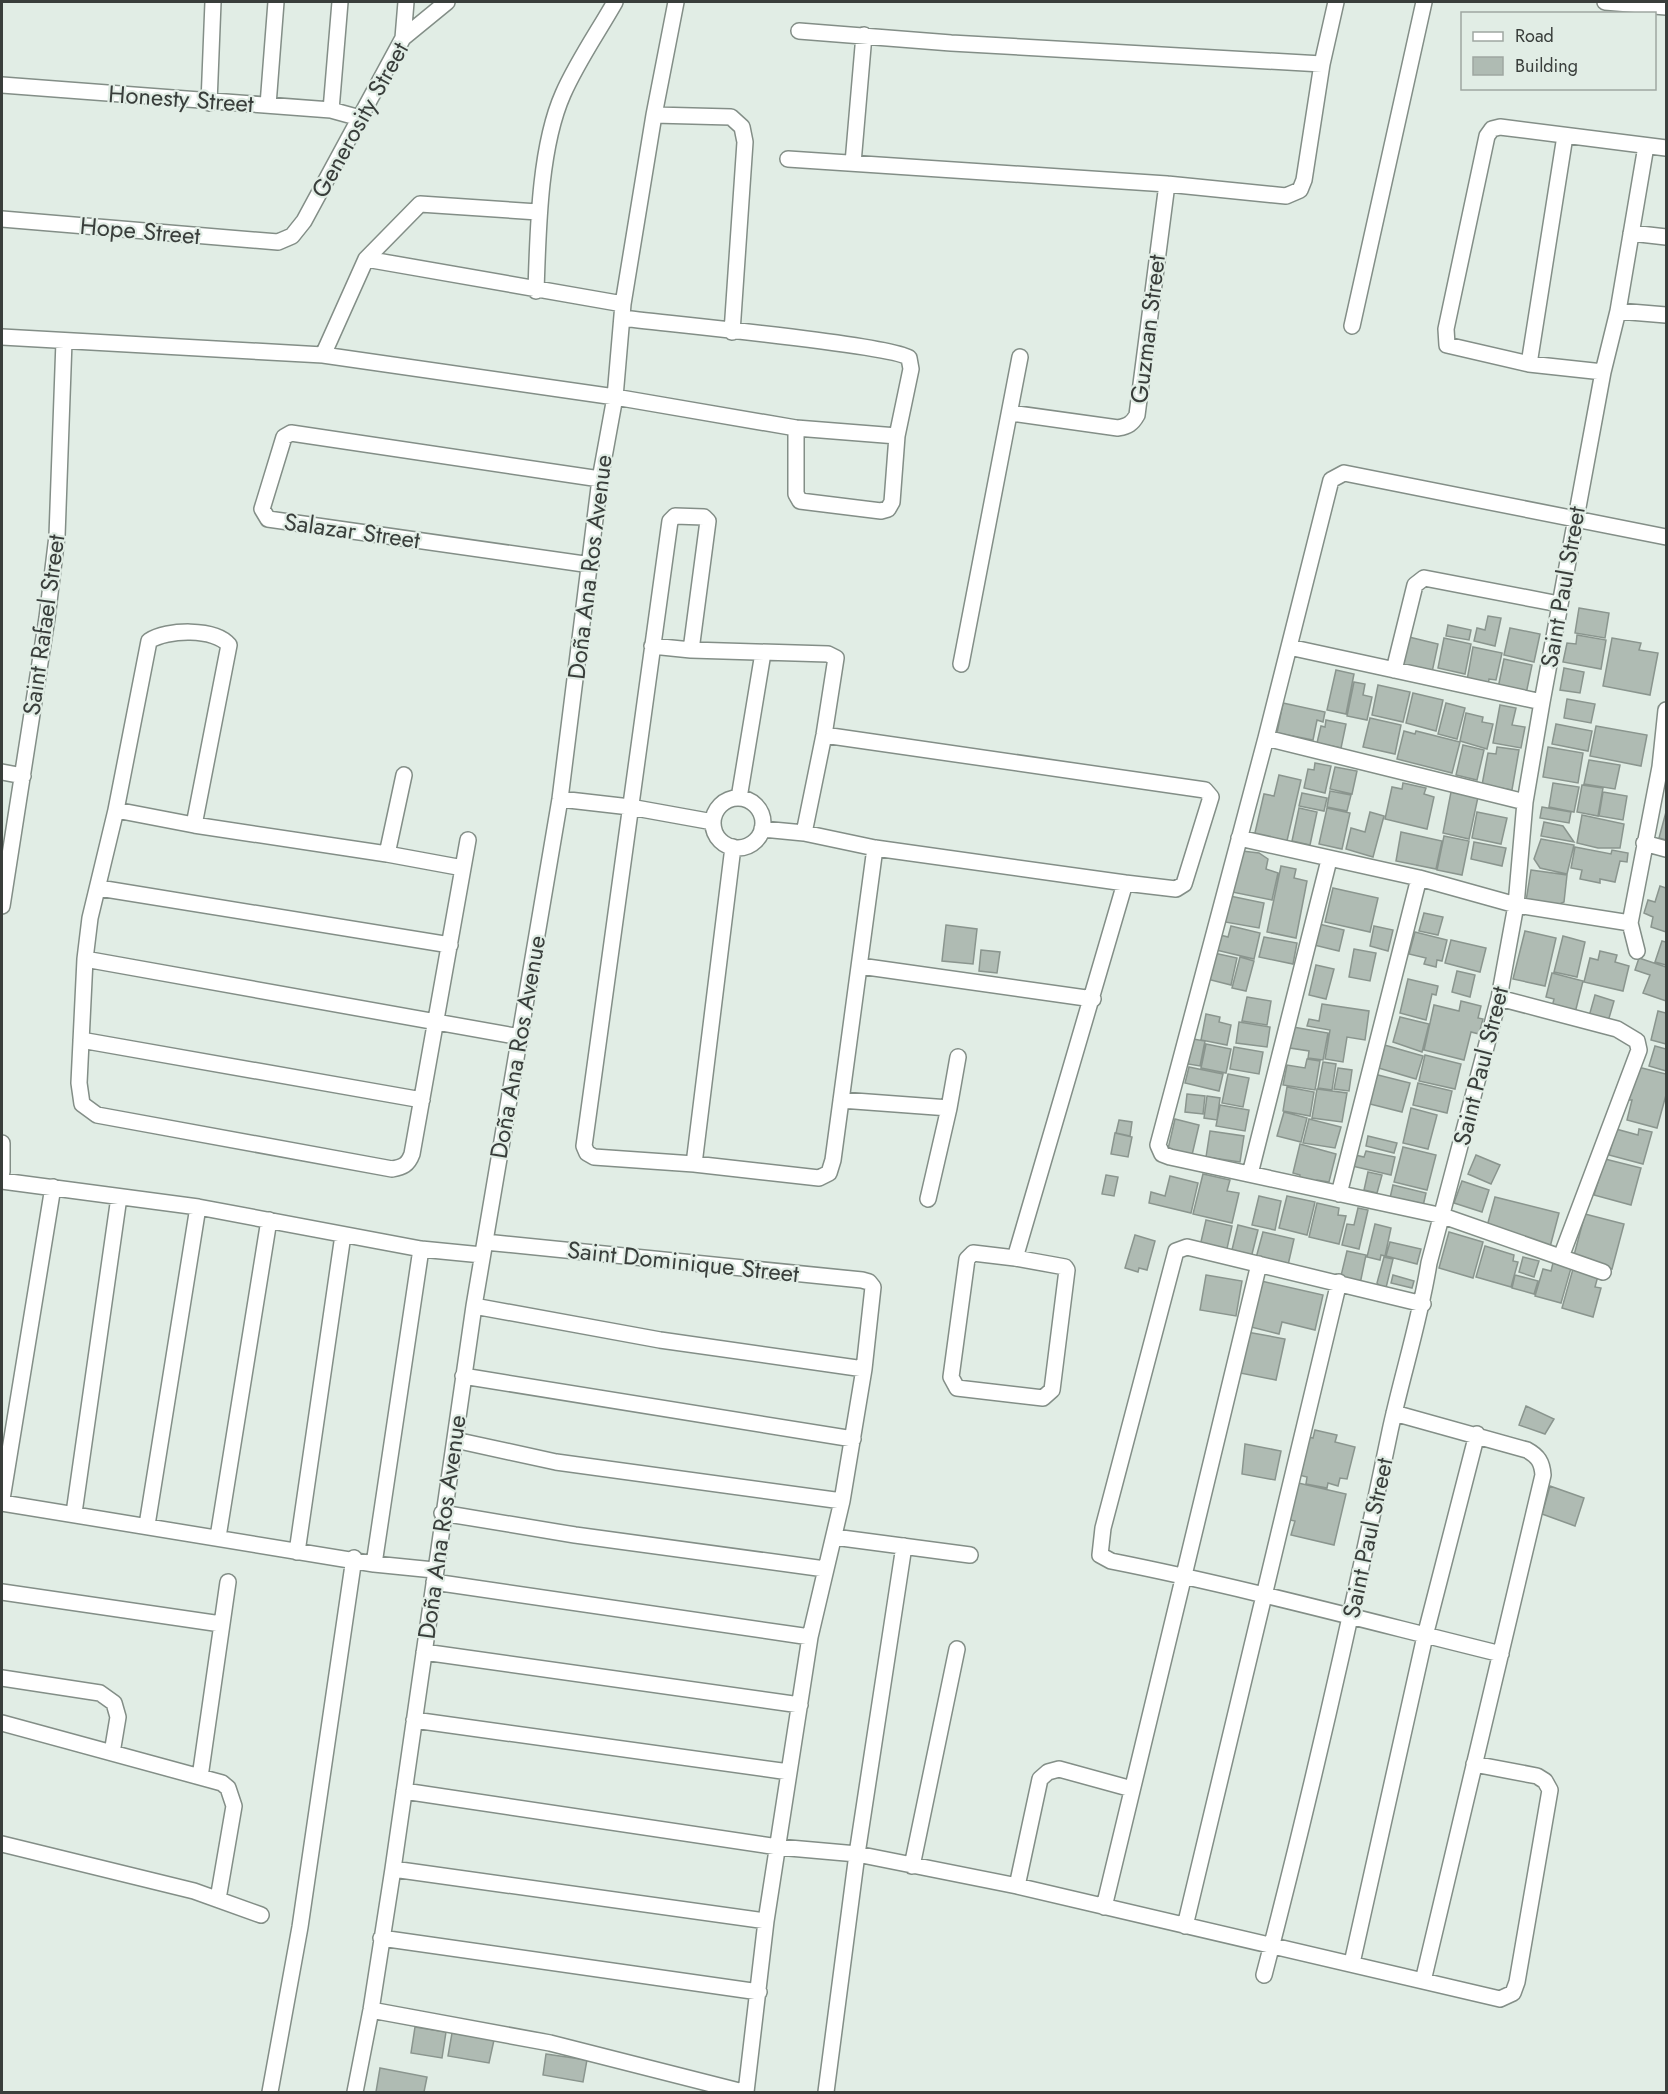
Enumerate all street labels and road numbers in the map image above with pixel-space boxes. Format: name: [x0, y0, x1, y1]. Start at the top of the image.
street label: Generosity Street: [302, 35, 417, 204]
street label: Honesty Street: [107, 76, 255, 121]
street label: Hope Street: [78, 208, 202, 253]
street label: Guzman Street: [1121, 252, 1174, 405]
street label: Doña Ana Ros Avenue: [558, 453, 621, 681]
street label: Saint Paul Street: [1531, 503, 1594, 670]
street label: Salazar Street: [282, 504, 423, 557]
street label: Saint Rafael Street: [13, 532, 74, 718]
street label: Doña Ana Ros Avenue: [481, 933, 554, 1161]
street label: Saint Paul Street: [1444, 982, 1517, 1149]
street label: Saint Dominique Street: [565, 1232, 801, 1291]
street label: Doña Ana Ros Avenue: [408, 1413, 475, 1641]
street label: Saint Paul Street: [1333, 1454, 1402, 1621]

